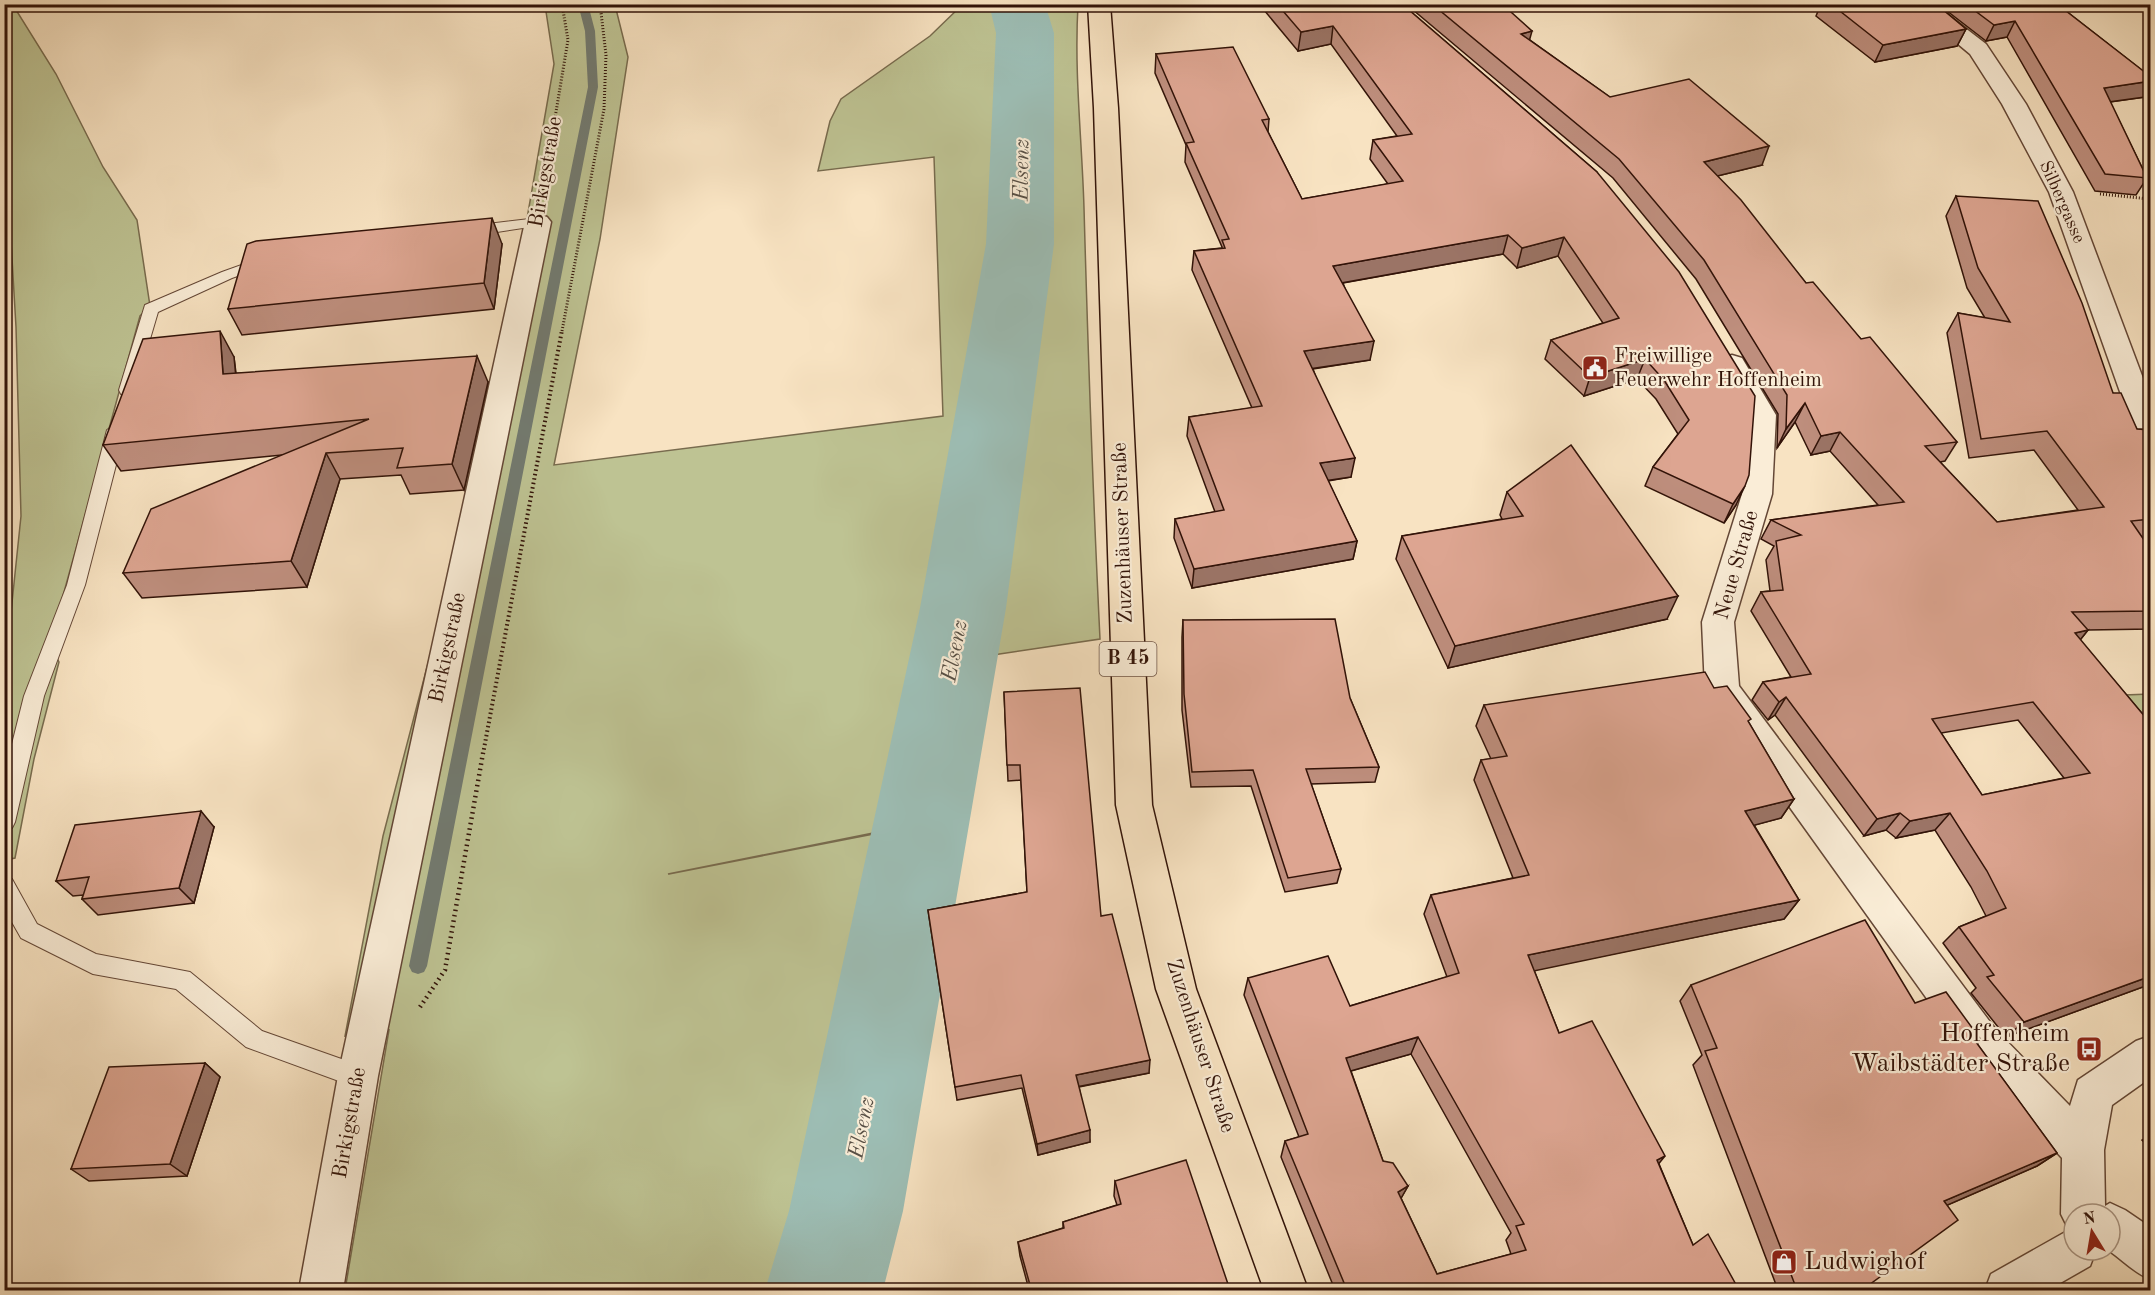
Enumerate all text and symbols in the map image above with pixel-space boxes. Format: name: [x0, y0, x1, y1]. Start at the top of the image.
street label: Birkigstraße: [526, 115, 566, 229]
water label: Elsenz: [1010, 138, 1034, 202]
street label: Silbergasse: [2036, 158, 2088, 246]
place label: Freiwillige Feuerwehr Hoffenheim: [1614, 346, 1822, 391]
public building icon: Freiwillige Feuerwehr Hoffenheim: [1580, 353, 1610, 383]
street label: Zuzenhäuser Straße: [1109, 442, 1137, 624]
street label: Neue Straße: [1711, 508, 1763, 622]
street label: Birkigstraße: [426, 591, 470, 705]
water label: Elsenz: [938, 618, 972, 685]
road number: B 45: [1100, 642, 1156, 676]
street label: Zuzenhäuser Straße: [1162, 956, 1238, 1136]
place label: Hoffenheim Waibstädter Straße: [1851, 1021, 2070, 1077]
bus stop icon: Hoffenheim Waibstädter Straße: [2074, 1034, 2104, 1064]
street label: Birkigstraße: [330, 1066, 370, 1180]
water label: Elsenz: [845, 1095, 879, 1162]
north arrow: [2062, 1202, 2122, 1262]
text: N: [2082, 1210, 2098, 1228]
shop icon: Ludwighof: [1769, 1247, 1799, 1277]
place label: Ludwighof: [1804, 1249, 1927, 1275]

